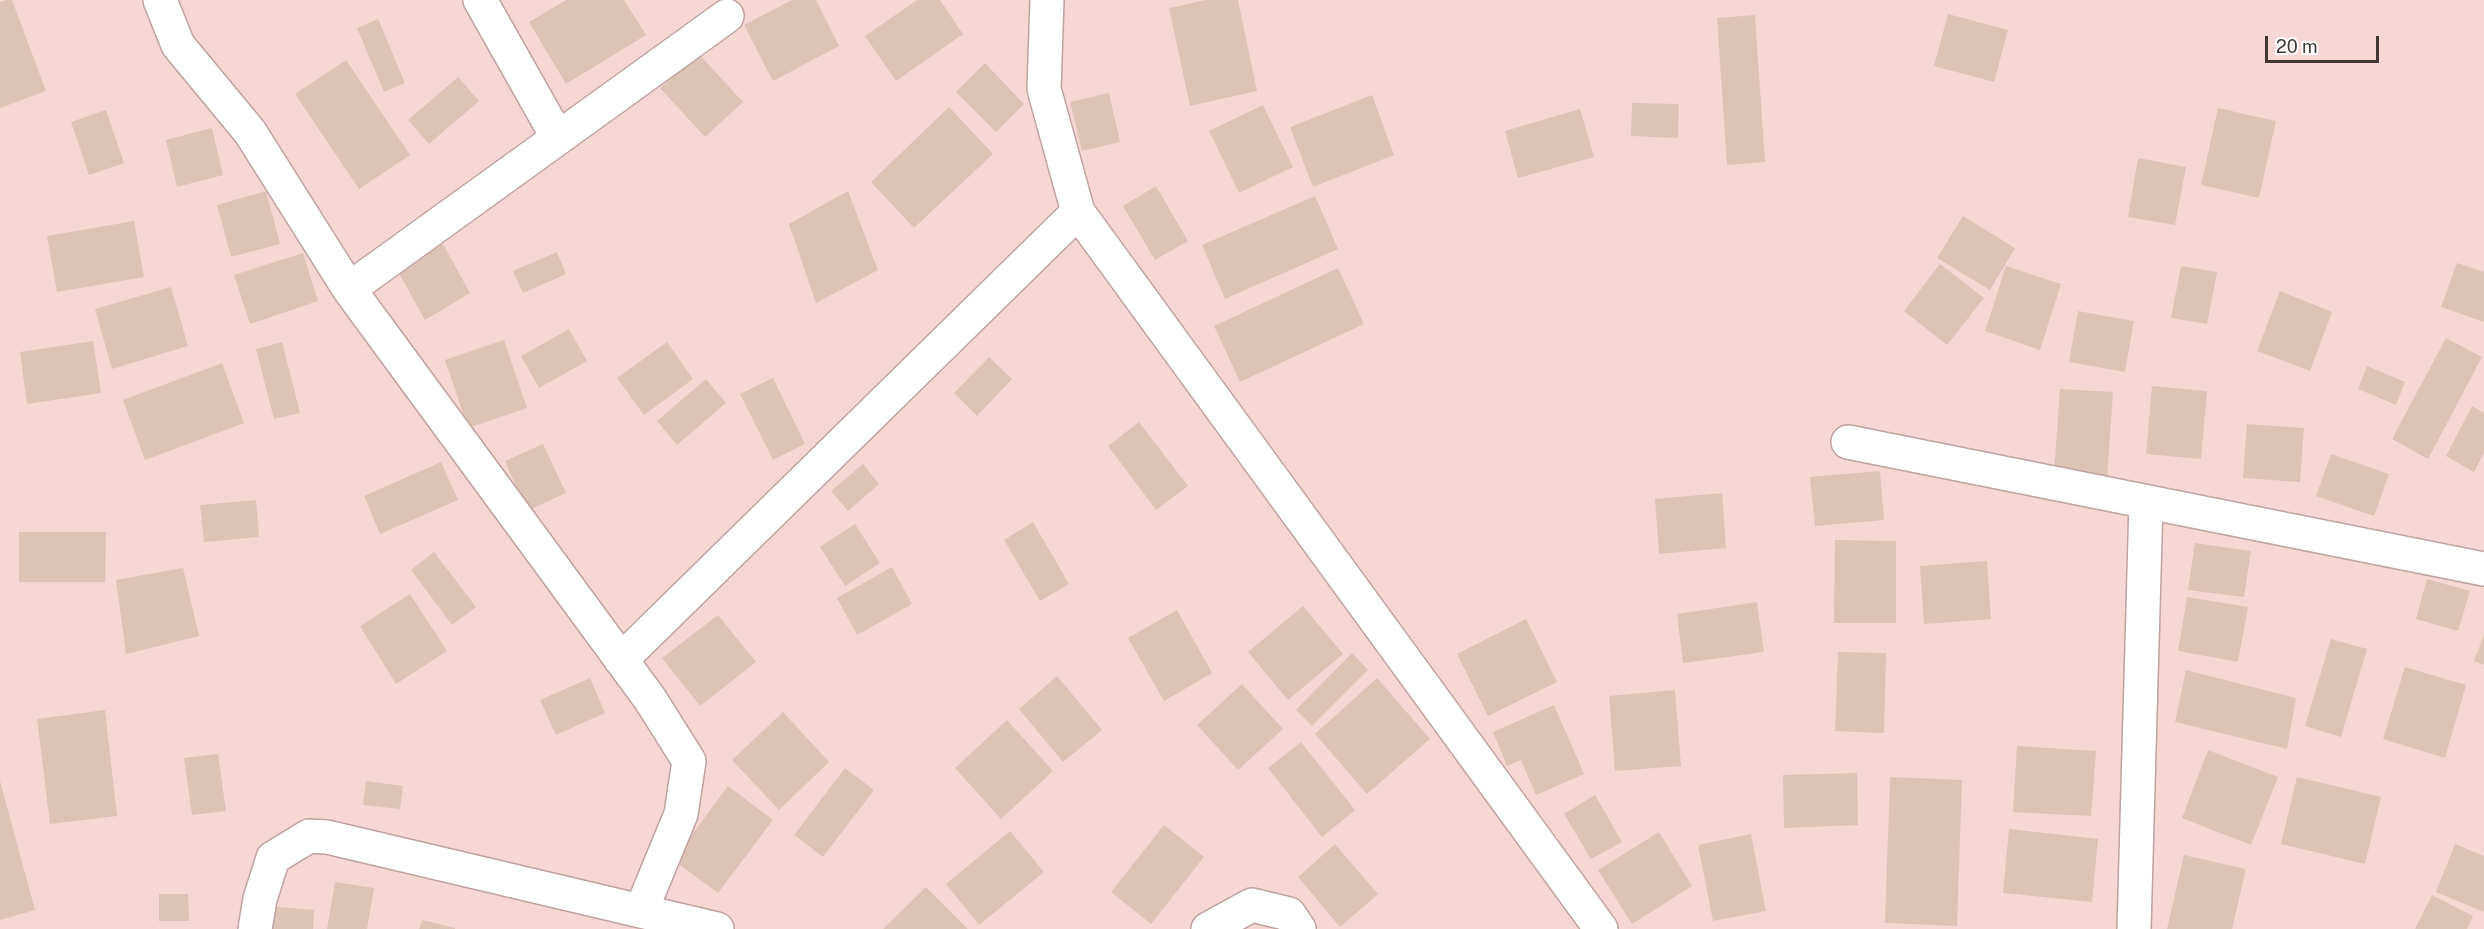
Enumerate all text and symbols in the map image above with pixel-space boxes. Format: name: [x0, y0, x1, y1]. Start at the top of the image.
scale bar: [2268, 24, 2382, 62]
text: 20 m: [2276, 36, 2318, 57]

